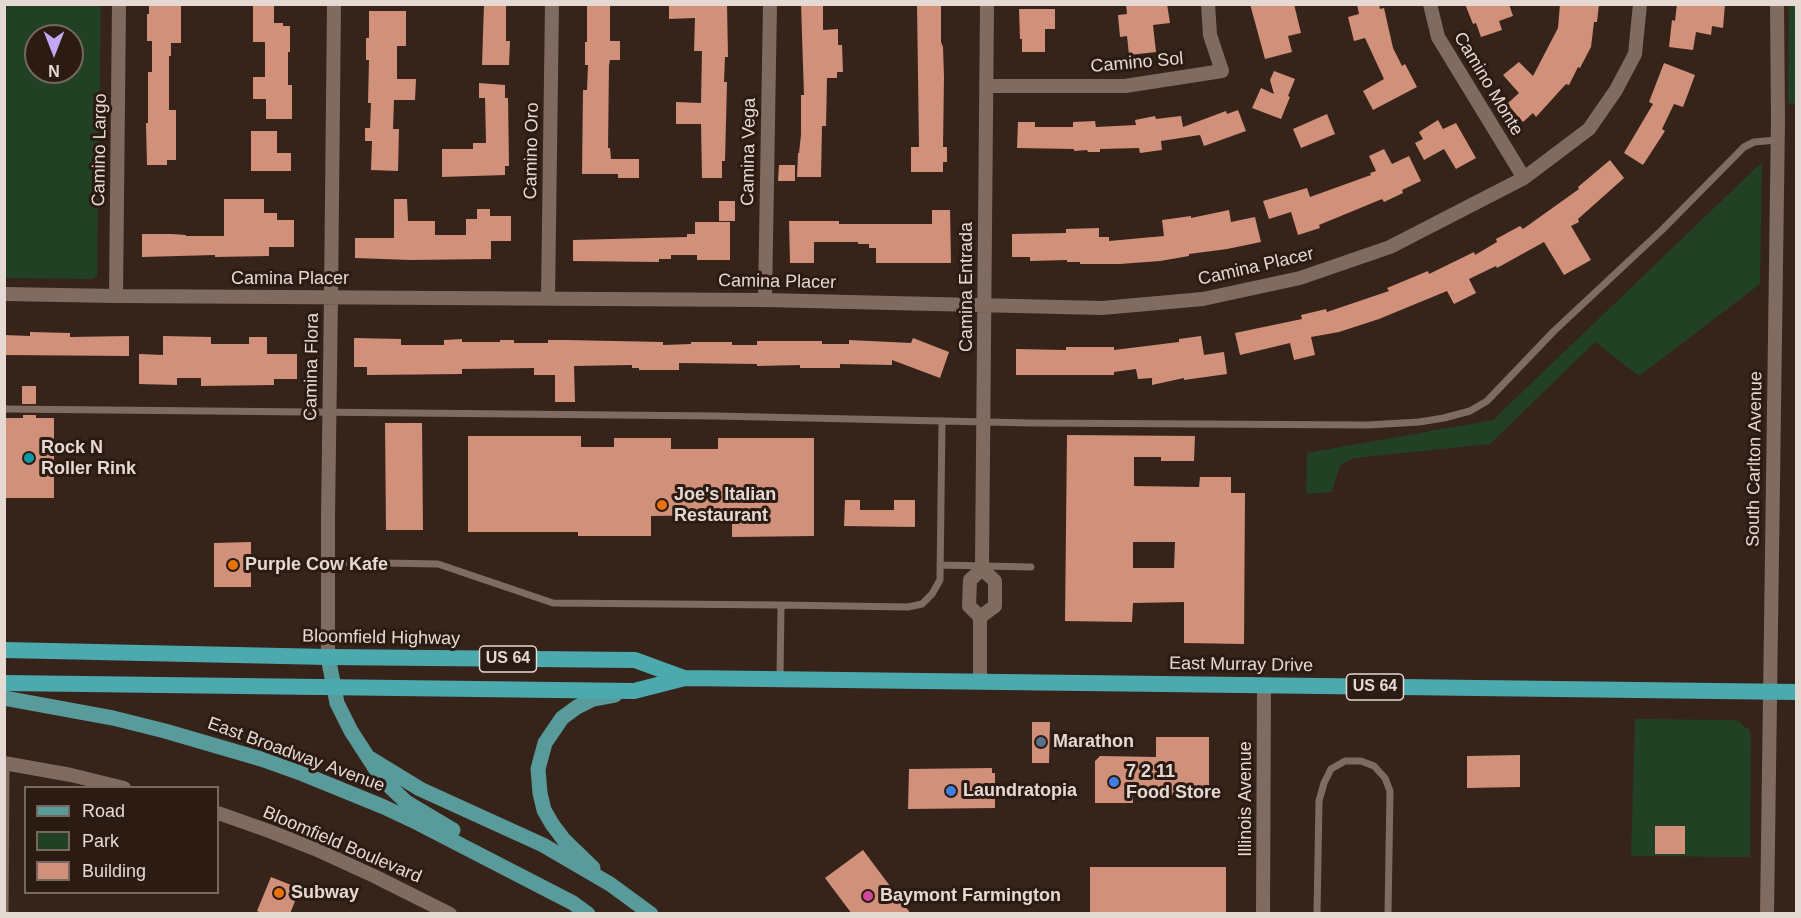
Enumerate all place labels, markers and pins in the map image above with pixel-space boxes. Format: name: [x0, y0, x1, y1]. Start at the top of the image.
place label: Rock N Roller Rink: [41, 437, 136, 480]
marker: Rock N Roller Rink: [22, 451, 36, 465]
place label: Joe's Italian Restaurant: [674, 484, 776, 526]
marker: Joe's Italian Restaurant: [655, 498, 669, 512]
place label: Purple Cow Kafe: [245, 554, 388, 576]
marker: Purple Cow Kafe: [226, 558, 240, 572]
place label: Marathon: [1053, 731, 1134, 753]
marker: Marathon: [1034, 735, 1048, 749]
place label: 7 2 11 Food Store: [1126, 761, 1221, 804]
marker: 7 2 11 Food Store: [1107, 775, 1121, 789]
place label: Laundratopia: [963, 780, 1077, 802]
marker: Laundratopia: [944, 784, 958, 798]
place label: Subway: [291, 882, 359, 904]
place label: Baymont Farmington: [880, 885, 1061, 907]
marker: Subway: [272, 886, 286, 900]
marker: Baymont Farmington: [861, 889, 875, 903]

